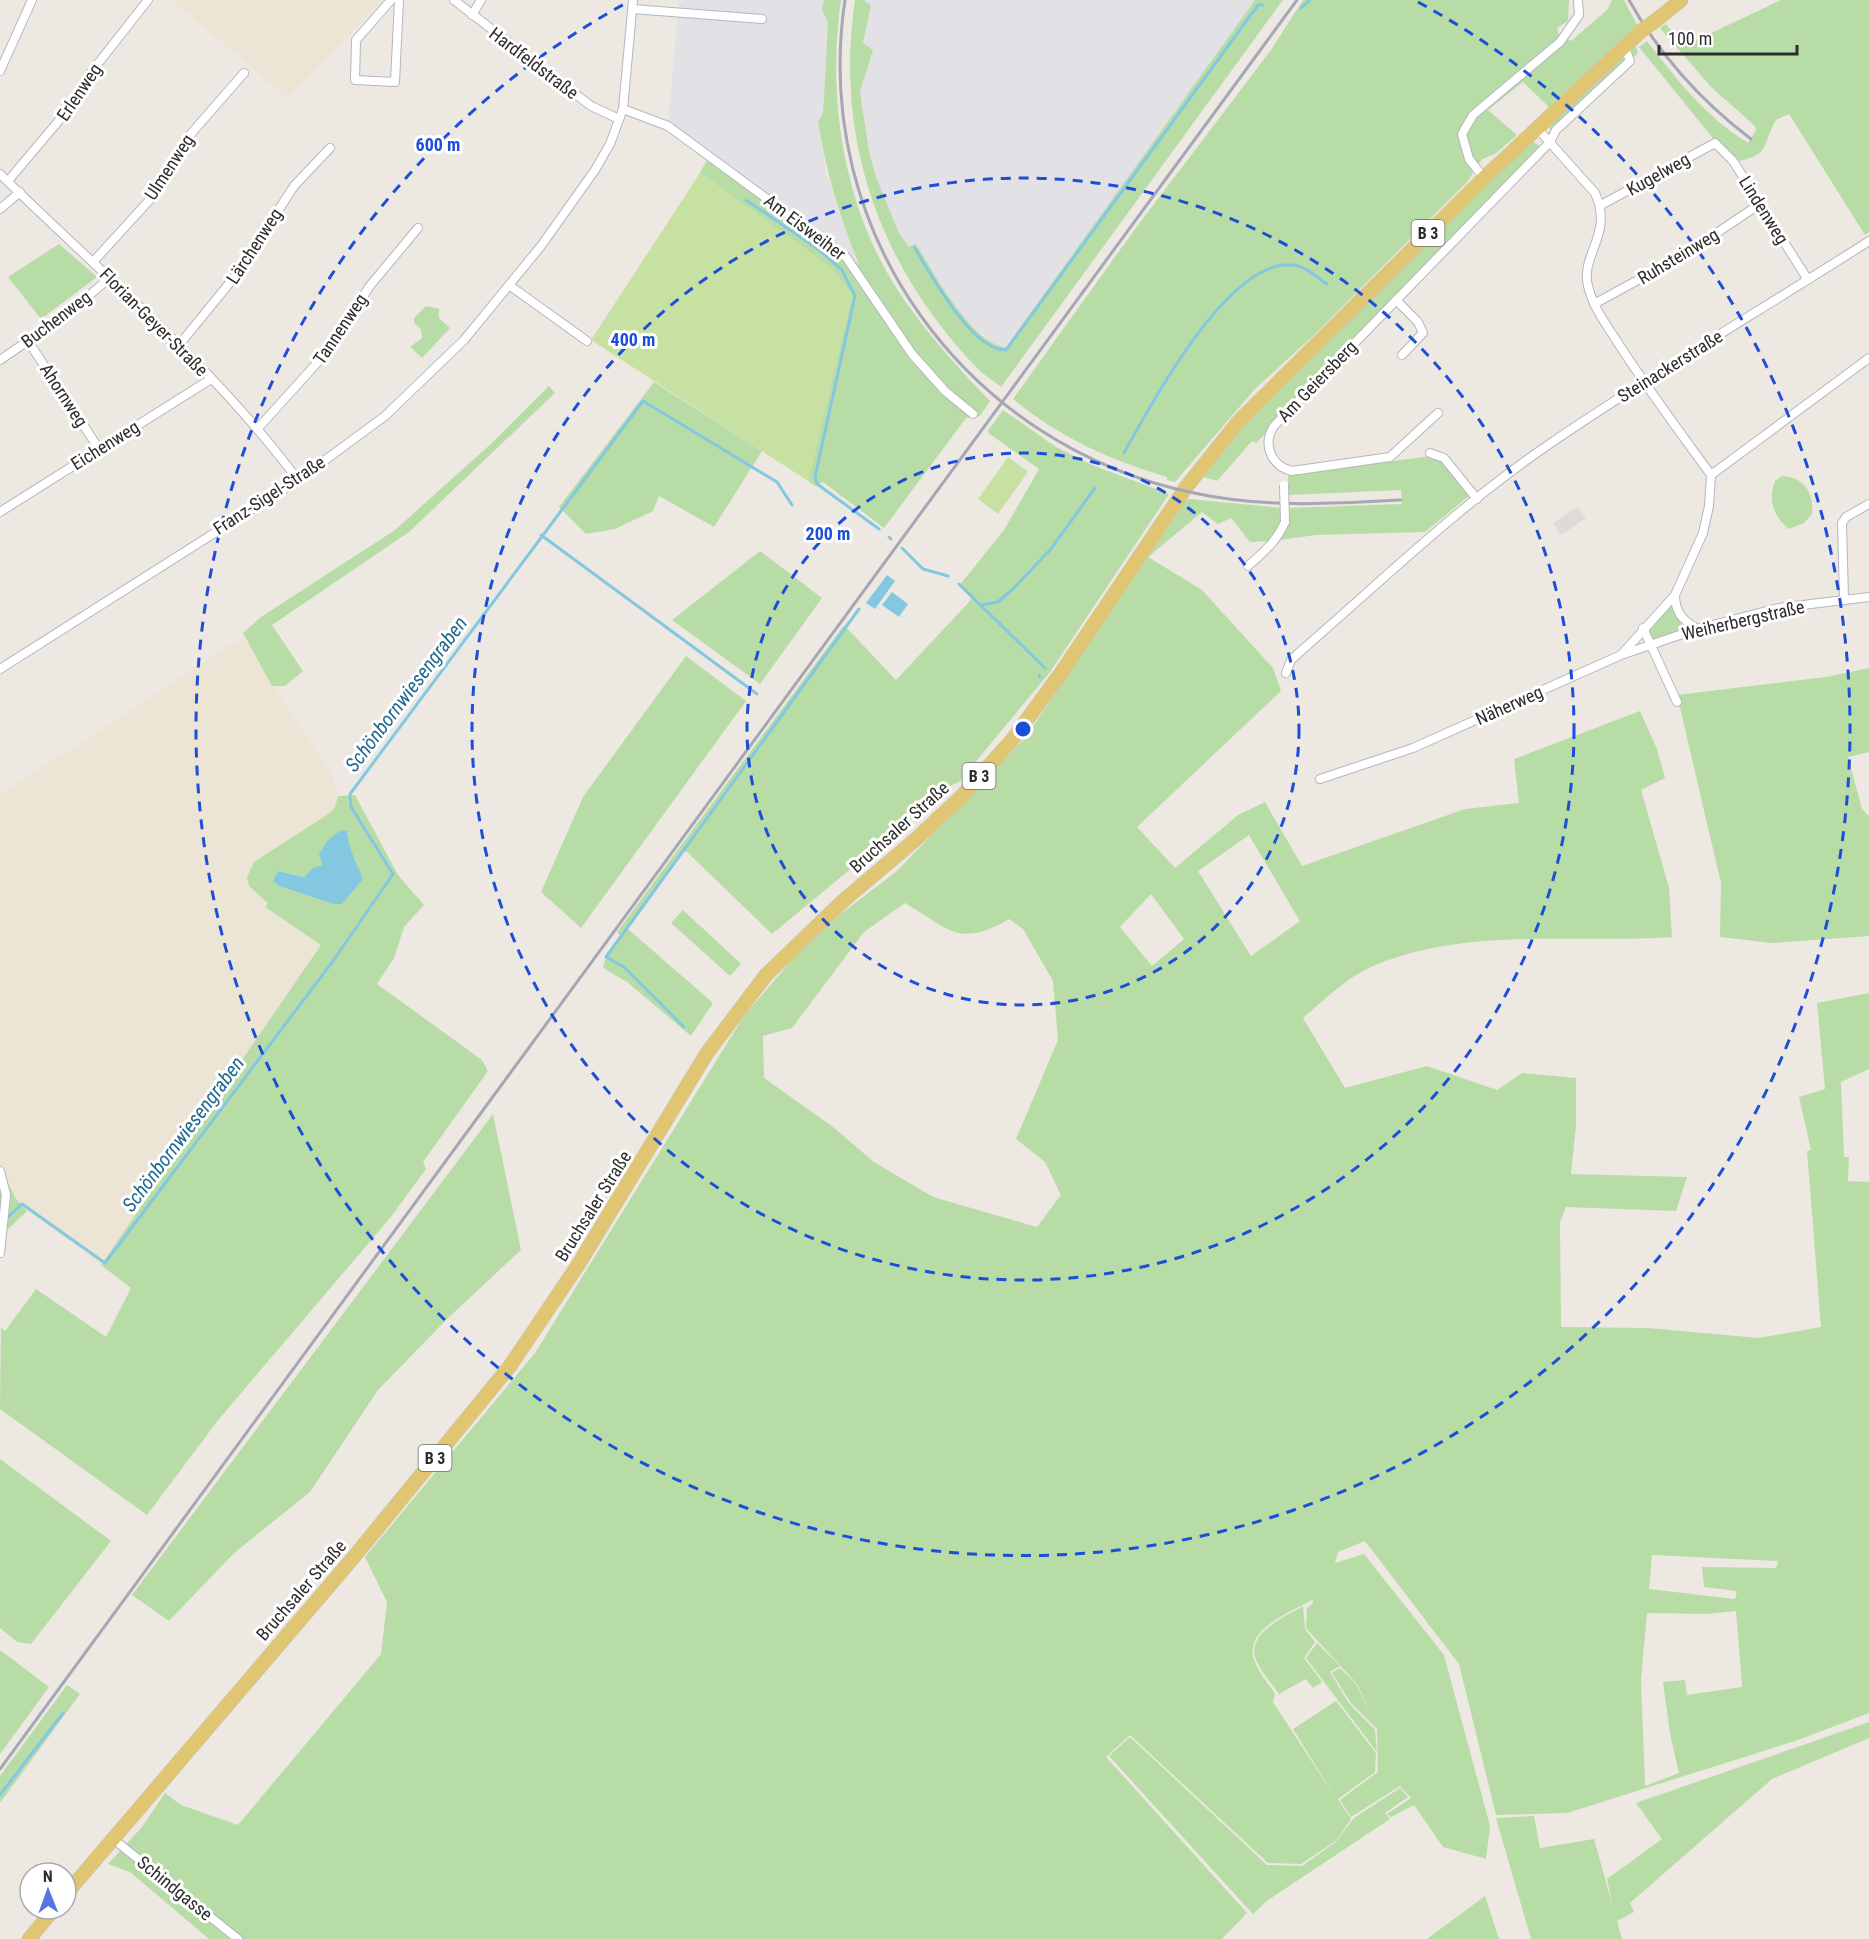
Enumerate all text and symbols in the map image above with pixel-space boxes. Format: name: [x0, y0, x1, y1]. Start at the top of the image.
scale bar: [1659, 18, 1797, 56]
street label: Hardfeldstraße: [485, 23, 583, 103]
text: 100 m: [1668, 28, 1712, 49]
street label: Erlenweg: [52, 59, 106, 125]
street label: Ulmenweg: [140, 130, 198, 204]
text: 600 m: [416, 134, 460, 155]
street label: Kugelweg: [1623, 148, 1693, 200]
street label: Lindenweg: [1735, 172, 1793, 248]
street label: Am Eisweiher: [760, 190, 850, 265]
street label: Lärchenweg: [222, 204, 286, 288]
road number: B 3: [1412, 220, 1444, 246]
street label: Ruhsteinweg: [1634, 224, 1722, 288]
street label: Florian-Geyer-Straße: [96, 264, 212, 380]
street label: Buchenweg: [17, 286, 95, 352]
street label: Tannenweg: [309, 290, 371, 368]
street label: Steinackerstraße: [1614, 325, 1726, 407]
text: 400 m: [611, 329, 655, 350]
street label: Am Geiersberg: [1273, 336, 1361, 426]
street label: Ahornweg: [36, 359, 92, 431]
street label: Eichenweg: [67, 416, 143, 474]
street label: Franz-Sigel-Straße: [209, 451, 329, 539]
text: 200 m: [806, 523, 850, 544]
street label: Weiherbergstraße: [1680, 596, 1806, 644]
water label: Schönbornwiesengraben: [340, 612, 472, 776]
street label: Näherweg: [1472, 681, 1546, 729]
centre of rings: [1013, 719, 1033, 739]
road number: B 3: [962, 763, 996, 789]
street label: Bruchsaler Straße: [845, 777, 953, 877]
water label: Schönbornwiesengraben: [117, 1052, 249, 1216]
street label: Bruchsaler Straße: [551, 1147, 635, 1265]
road number: B 3: [418, 1445, 452, 1471]
street label: Bruchsaler Straße: [252, 1535, 350, 1645]
street label: Schindgasse: [133, 1851, 217, 1925]
north arrow: [18, 1861, 78, 1921]
text: N: [43, 1867, 53, 1886]

